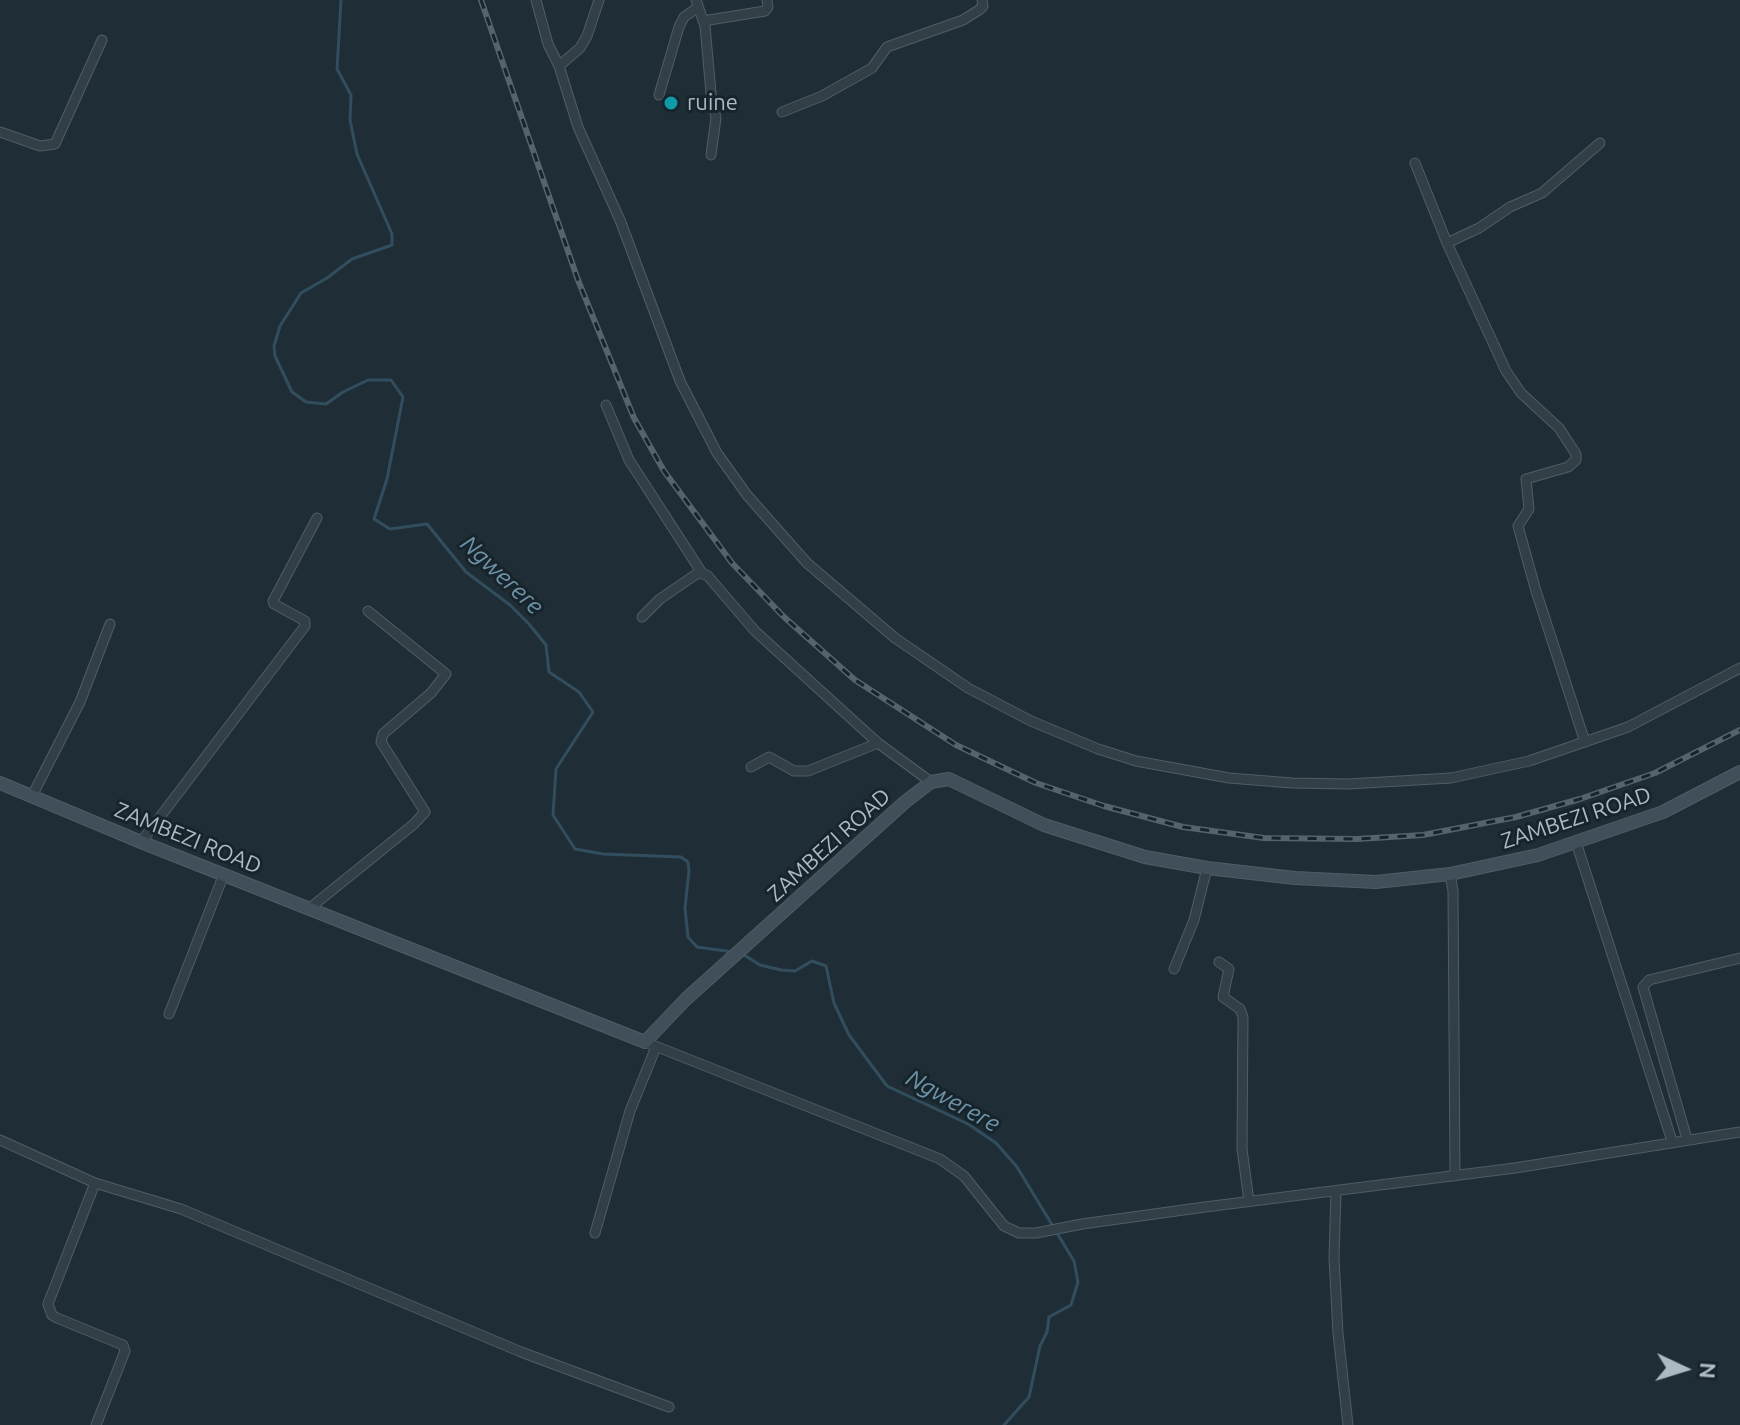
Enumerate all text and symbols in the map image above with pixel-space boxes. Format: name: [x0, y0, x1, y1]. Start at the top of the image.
place label: ruine: [687, 90, 738, 116]
marker: ruine: [662, 94, 680, 112]
water label: Ngwerere: [455, 529, 549, 621]
street label: ZAMBEZI ROAD: [1498, 781, 1654, 855]
street label: ZAMBEZI ROAD: [762, 783, 896, 907]
street label: ZAMBEZI ROAD: [111, 797, 265, 879]
water label: Ngwerere: [901, 1063, 1005, 1139]
north arrow: [1644, 1329, 1724, 1409]
text: N: [1695, 1362, 1721, 1380]

